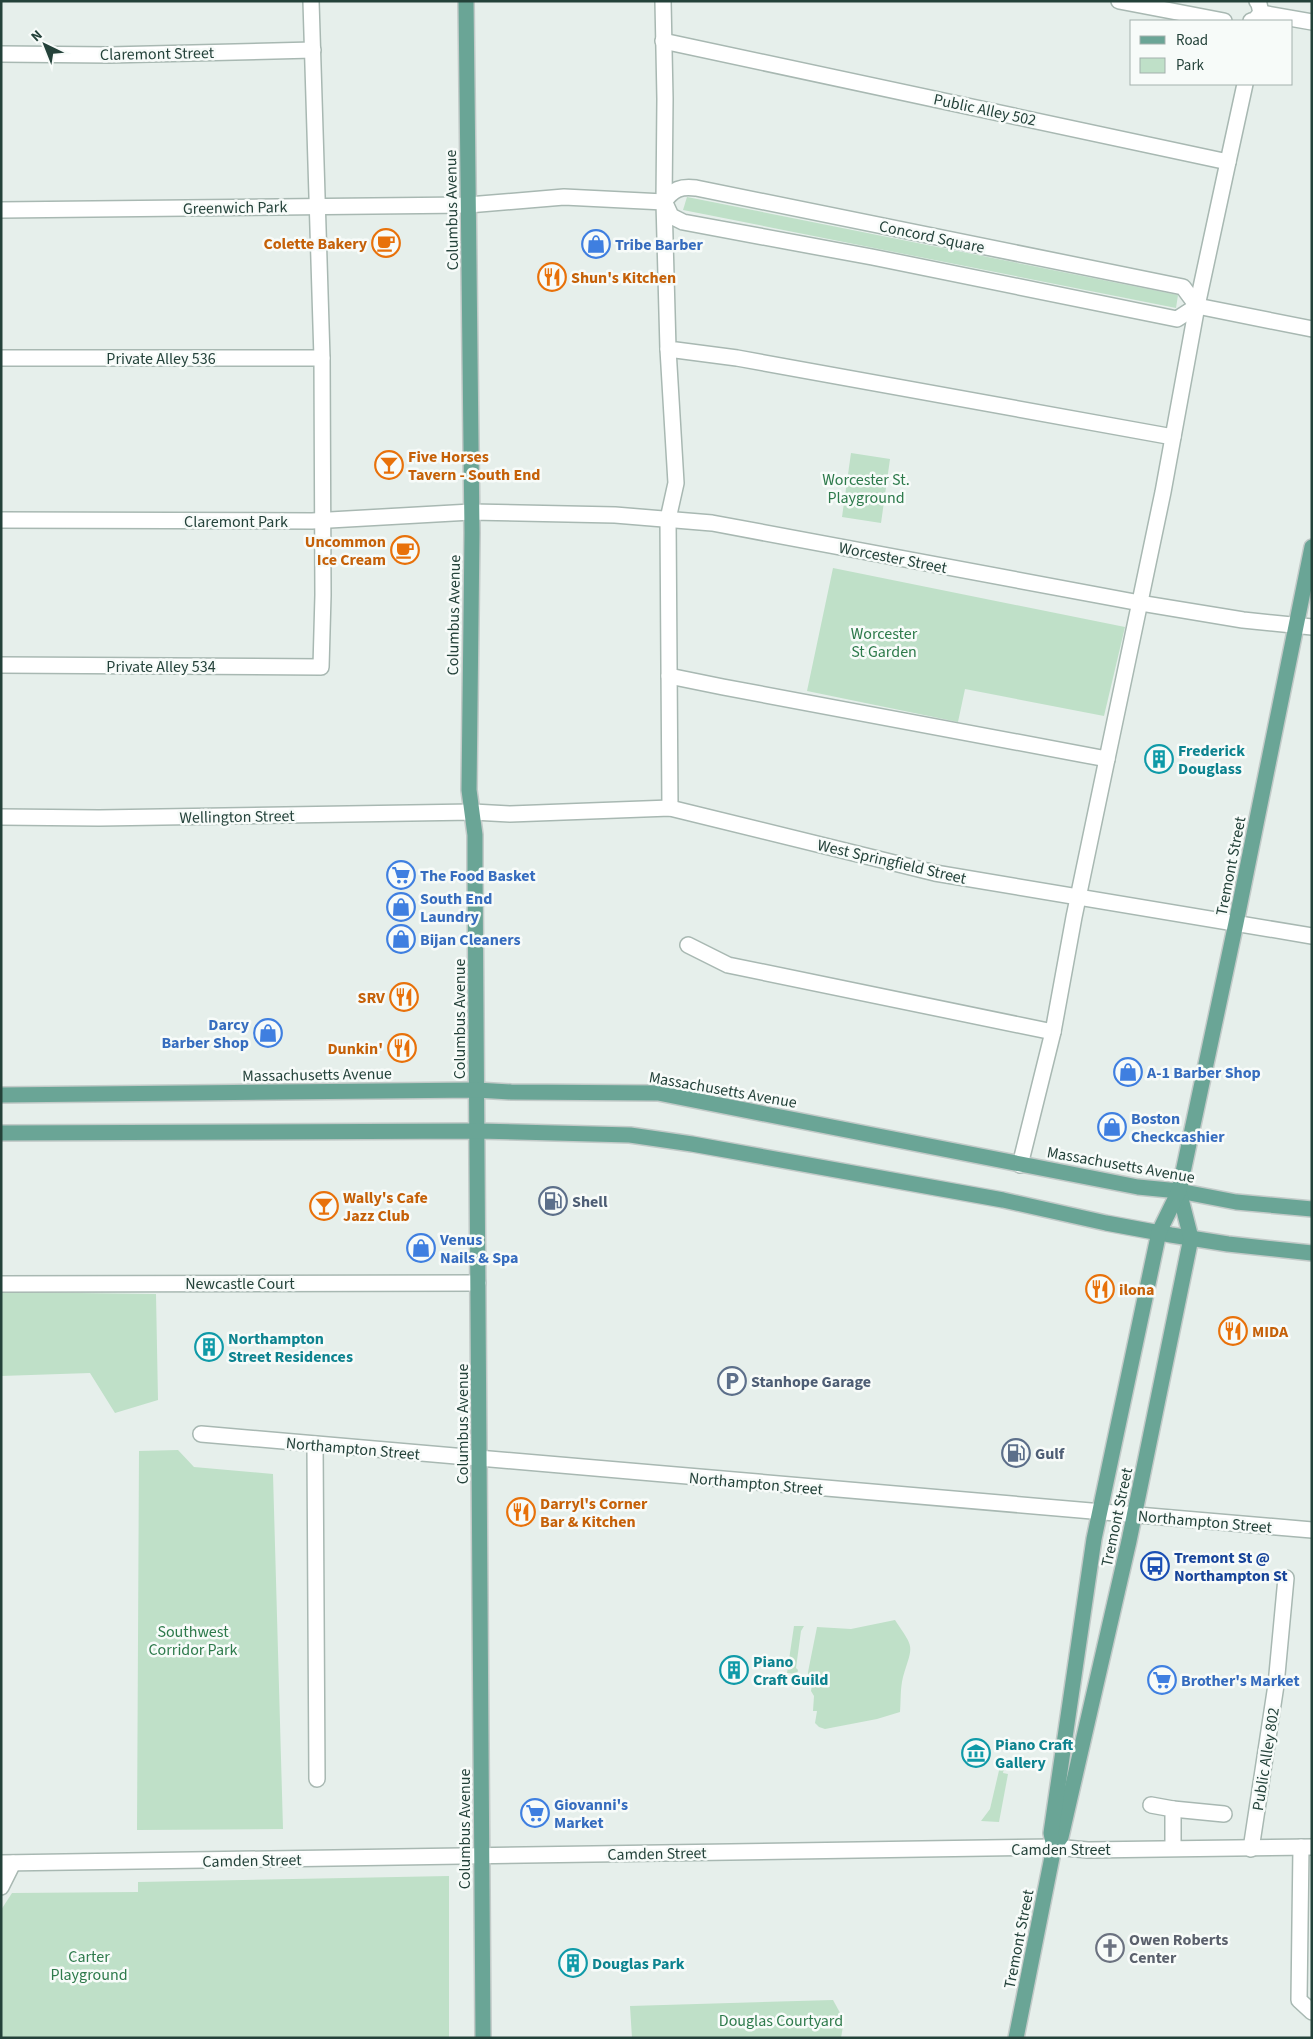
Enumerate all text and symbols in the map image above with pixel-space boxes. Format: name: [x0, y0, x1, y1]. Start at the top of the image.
north arrow: [20, 20, 70, 70]
legend: [1130, 20, 1293, 85]
text: N: [27, 26, 47, 47]
text: Road: [1176, 30, 1208, 51]
street label: Claremont Street: [100, 42, 215, 66]
text: Park: [1176, 55, 1205, 76]
street label: Public Alley 502: [931, 88, 1038, 132]
street label: Columbus Avenue: [440, 149, 464, 270]
street label: Greenwich Park: [183, 196, 287, 220]
street label: Concord Square: [877, 215, 987, 259]
cafe icon: Colette Bakery: [371, 228, 401, 258]
shop icon: Tribe Barber: [581, 229, 611, 259]
place label: Colette Bakery: [263, 233, 368, 255]
place label: Tribe Barber: [615, 234, 704, 256]
restaurant icon: Shun's Kitchen: [537, 262, 567, 292]
place label: Shun's Kitchen: [571, 267, 676, 289]
street label: Private Alley 536: [106, 348, 216, 370]
place label: Five Horses Tavern - South End: [408, 446, 540, 486]
bar icon: Five Horses Tavern - South End: [374, 450, 404, 480]
park label: Worcester St. Playground: [822, 469, 910, 509]
street label: Claremont Park: [184, 511, 288, 533]
place label: Uncommon Ice Cream: [305, 531, 386, 571]
cafe icon: Uncommon Ice Cream: [390, 535, 420, 565]
street label: Worcester Street: [837, 537, 949, 579]
street label: Columbus Avenue: [442, 554, 466, 676]
park label: Worcester St Garden: [851, 623, 918, 663]
street label: Private Alley 534: [106, 656, 216, 678]
place label: Frederick Douglass: [1178, 740, 1245, 780]
building icon: Frederick Douglass: [1144, 744, 1174, 774]
street label: Wellington Street: [179, 805, 295, 829]
street label: Tremont Street: [1211, 814, 1251, 918]
street label: West Springfield Street: [815, 834, 969, 890]
supermarket icon: The Food Basket: [386, 860, 416, 890]
place label: The Food Basket: [420, 865, 536, 887]
place label: South End Laundry: [420, 888, 492, 928]
shop icon: South End Laundry: [386, 892, 416, 922]
shop icon: Bijan Cleaners: [386, 924, 416, 954]
place label: Bijan Cleaners: [420, 929, 521, 951]
street label: Columbus Avenue: [449, 959, 471, 1079]
restaurant icon: SRV: [389, 982, 419, 1012]
place label: SRV: [358, 987, 386, 1009]
place label: Darcy Barber Shop: [161, 1014, 250, 1054]
shop icon: Darcy Barber Shop: [253, 1018, 283, 1048]
restaurant icon: Dunkin': [387, 1033, 417, 1063]
place label: Dunkin': [327, 1038, 383, 1060]
shop icon: A-1 Barber Shop: [1113, 1057, 1143, 1087]
place label: A-1 Barber Shop: [1146, 1062, 1261, 1084]
street label: Massachusetts Avenue: [242, 1063, 392, 1087]
street label: Massachusetts Avenue: [647, 1066, 799, 1114]
place label: Boston Checkcashier: [1131, 1108, 1225, 1148]
shop icon: Boston Checkcashier: [1097, 1112, 1127, 1142]
street label: Massachusetts Avenue: [1045, 1141, 1197, 1189]
fuel station icon: Shell: [538, 1186, 568, 1216]
place label: Wally's Cafe Jazz Club: [343, 1187, 428, 1227]
bar icon: Wally's Cafe Jazz Club: [309, 1191, 339, 1221]
place label: Shell: [572, 1191, 608, 1213]
place label: Venus Nails & Spa: [439, 1229, 519, 1269]
shop icon: Venus Nails & Spa: [406, 1233, 436, 1263]
street label: Newcastle Court: [185, 1273, 295, 1295]
restaurant icon: ilona: [1085, 1274, 1115, 1304]
place label: ilona: [1119, 1279, 1154, 1301]
restaurant icon: MIDA: [1218, 1316, 1248, 1346]
place label: MIDA: [1252, 1321, 1289, 1343]
place label: Northampton Street Residences: [228, 1328, 353, 1368]
building icon: Northampton Street Residences: [194, 1332, 224, 1362]
street label: Columbus Avenue: [452, 1364, 474, 1484]
parking icon: Stanhope Garage: [717, 1366, 747, 1396]
place label: Stanhope Garage: [751, 1371, 871, 1393]
street label: Northampton Street: [285, 1432, 421, 1466]
fuel station icon: Gulf: [1001, 1438, 1031, 1468]
place label: Gulf: [1035, 1443, 1065, 1465]
street label: Tremont Street: [1096, 1465, 1138, 1569]
street label: Northampton Street: [688, 1467, 824, 1501]
place label: Darryl's Corner Bar & Kitchen: [540, 1493, 648, 1533]
restaurant icon: Darryl's Corner Bar & Kitchen: [506, 1497, 536, 1527]
street label: Northampton Street: [1137, 1505, 1273, 1539]
place label: Tremont St @ Northampton St: [1174, 1547, 1288, 1587]
bus stop icon: Tremont St @ Northampton St: [1140, 1551, 1170, 1581]
park label: Southwest Corridor Park: [148, 1621, 238, 1661]
place label: Piano Craft Guild: [753, 1651, 828, 1691]
building icon: Piano Craft Guild: [719, 1655, 749, 1685]
supermarket icon: Brother's Market: [1147, 1665, 1177, 1695]
place label: Brother's Market: [1181, 1670, 1300, 1692]
street label: Public Alley 802: [1247, 1706, 1285, 1812]
place label: Piano Craft Gallery: [995, 1734, 1073, 1774]
museum icon: Piano Craft Gallery: [961, 1738, 991, 1768]
street label: Columbus Avenue: [454, 1769, 476, 1889]
place label: Giovanni's Market: [554, 1794, 628, 1834]
supermarket icon: Giovanni's Market: [520, 1798, 550, 1828]
street label: Camden Street: [1011, 1839, 1111, 1861]
street label: Camden Street: [607, 1842, 707, 1866]
street label: Camden Street: [202, 1849, 302, 1873]
street label: Tremont Street: [999, 1887, 1039, 1991]
place label: Owen Roberts Center: [1129, 1929, 1228, 1969]
church icon: Owen Roberts Center: [1095, 1933, 1125, 1963]
park label: Carter Playground: [50, 1946, 128, 1986]
building icon: Douglas Park: [558, 1948, 588, 1978]
place label: Douglas Park: [592, 1953, 685, 1975]
park label: Douglas Courtyard: [719, 2010, 843, 2032]

